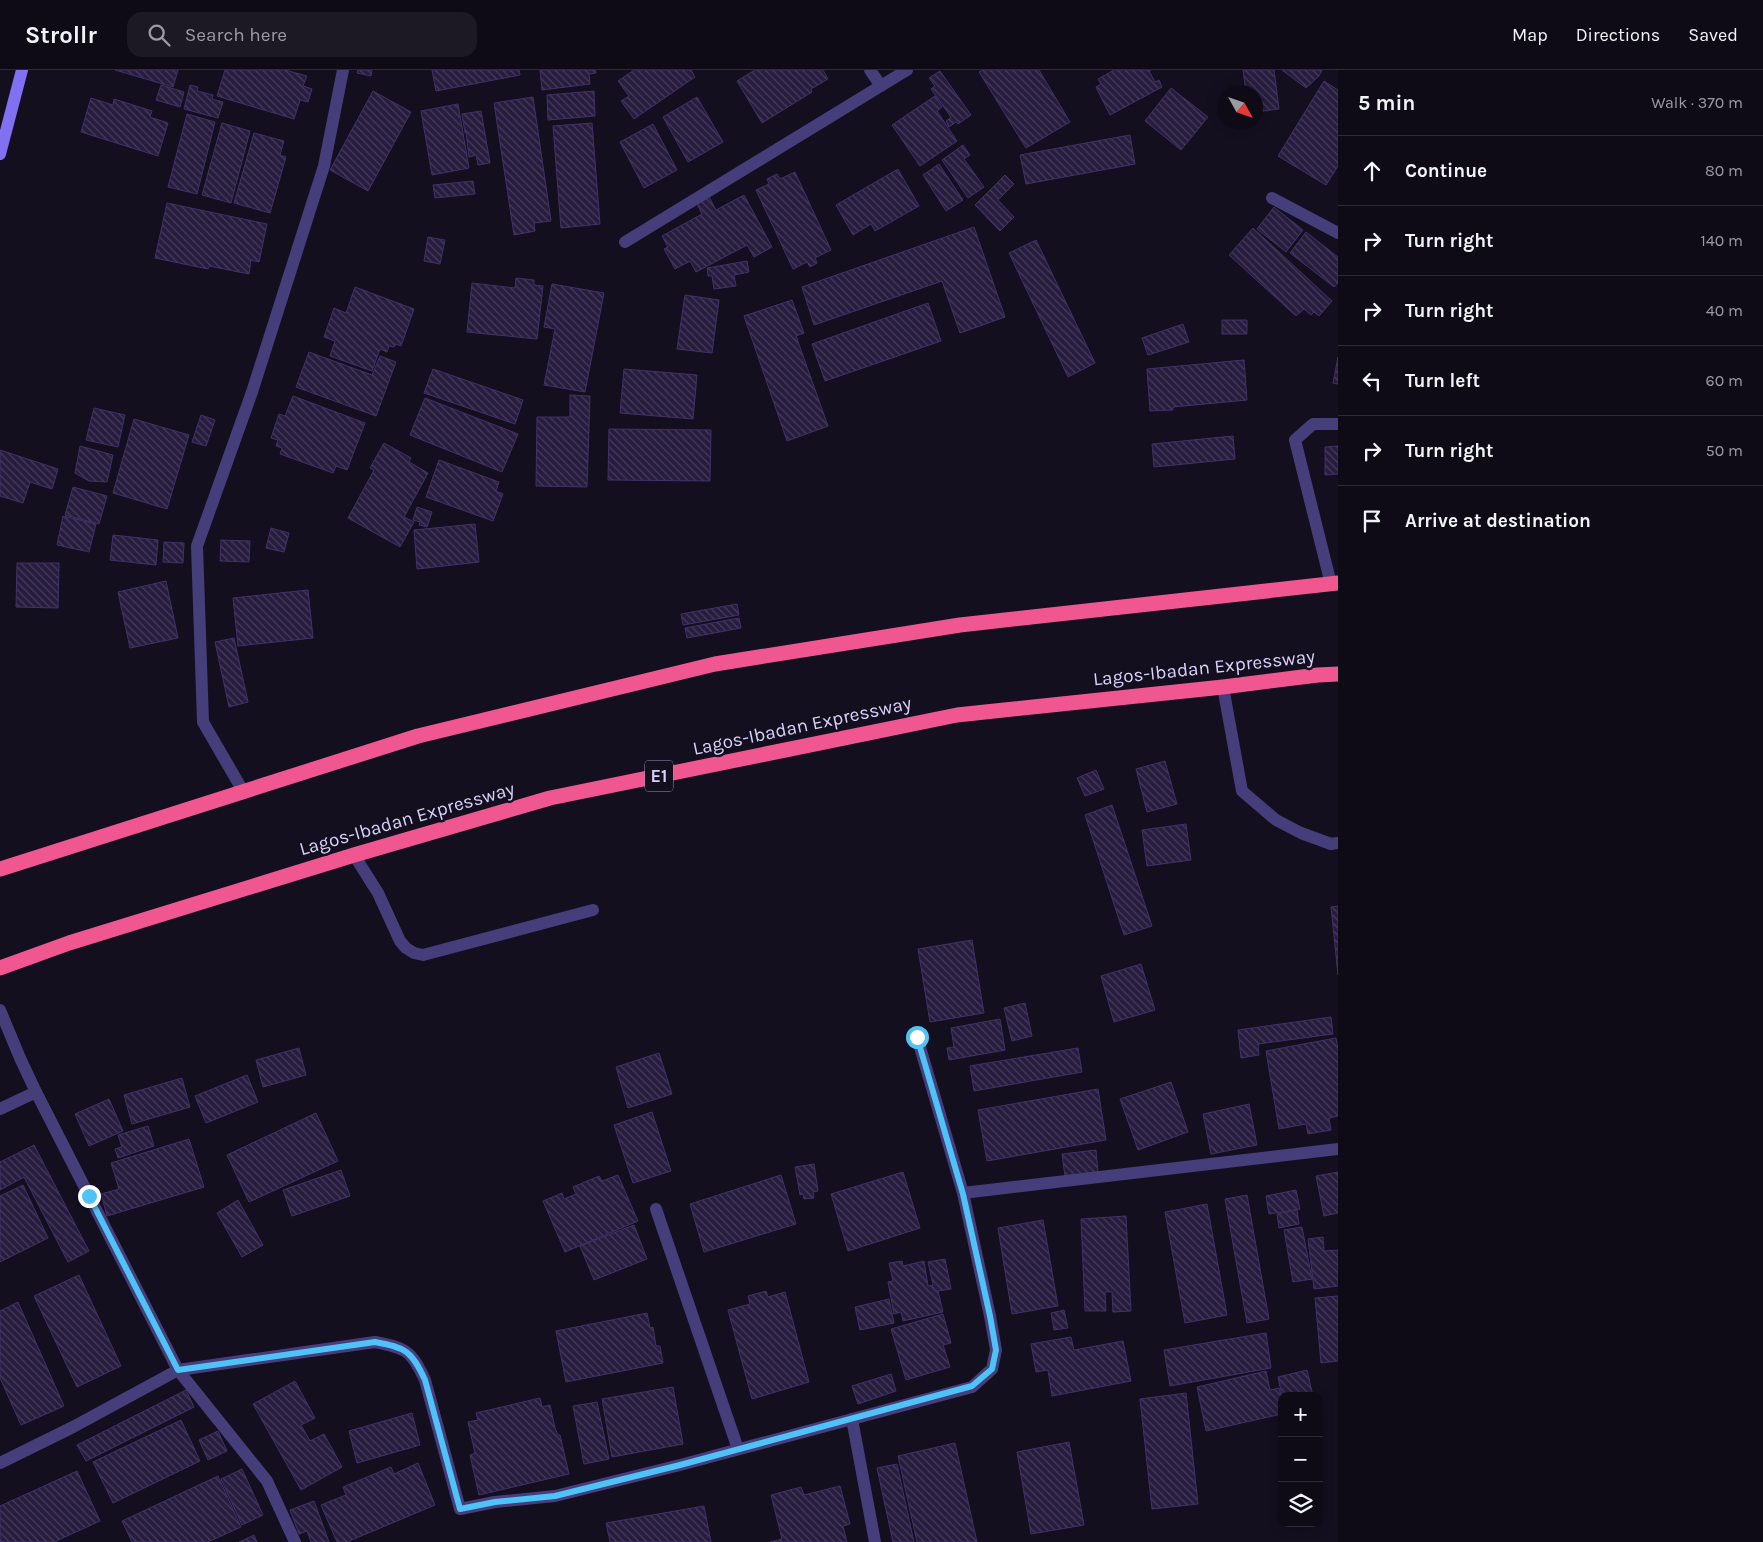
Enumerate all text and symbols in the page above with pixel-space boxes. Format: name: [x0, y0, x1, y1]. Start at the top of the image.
search box: [127, 12, 477, 57]
text: Strollr: [25, 21, 97, 49]
icon: search: [145, 21, 173, 49]
text: Search here: [185, 24, 287, 46]
text: Map: [1512, 24, 1548, 46]
text: Directions: [1576, 24, 1660, 46]
text: Saved: [1688, 24, 1738, 46]
north arrow: [1218, 85, 1263, 130]
text: 5 min: [1358, 91, 1415, 115]
text: Walk · 370 m: [1651, 93, 1743, 112]
icon: ahead: [1358, 157, 1386, 185]
text: Continue: [1405, 160, 1487, 182]
text: 80 m: [1705, 161, 1743, 180]
icon: right: [1358, 227, 1386, 255]
text: Turn right: [1405, 230, 1494, 252]
text: 140 m: [1701, 231, 1743, 250]
icon: right: [1358, 297, 1386, 325]
text: Turn right: [1405, 300, 1494, 322]
text: 40 m: [1706, 301, 1743, 320]
icon: left: [1358, 367, 1386, 395]
text: Turn left: [1405, 370, 1480, 392]
text: 60 m: [1706, 371, 1743, 390]
icon: right: [1358, 437, 1386, 465]
text: Turn right: [1405, 440, 1494, 462]
text: 50 m: [1706, 441, 1743, 460]
icon: arrive: [1358, 507, 1386, 535]
text: Arrive at destination: [1405, 510, 1591, 532]
street label: Lagos-Ibadan Expressway: [1092, 645, 1316, 691]
street label: Lagos-Ibadan Expressway: [691, 692, 913, 760]
road number: E1: [645, 760, 673, 791]
street label: Lagos-Ibadan Expressway: [297, 778, 517, 860]
route start: [906, 1026, 929, 1049]
route end: [78, 1185, 101, 1208]
map controls: [1278, 1392, 1323, 1527]
button: +: [1278, 1392, 1323, 1437]
button: −: [1278, 1437, 1323, 1482]
button: layers: [1278, 1482, 1323, 1527]

